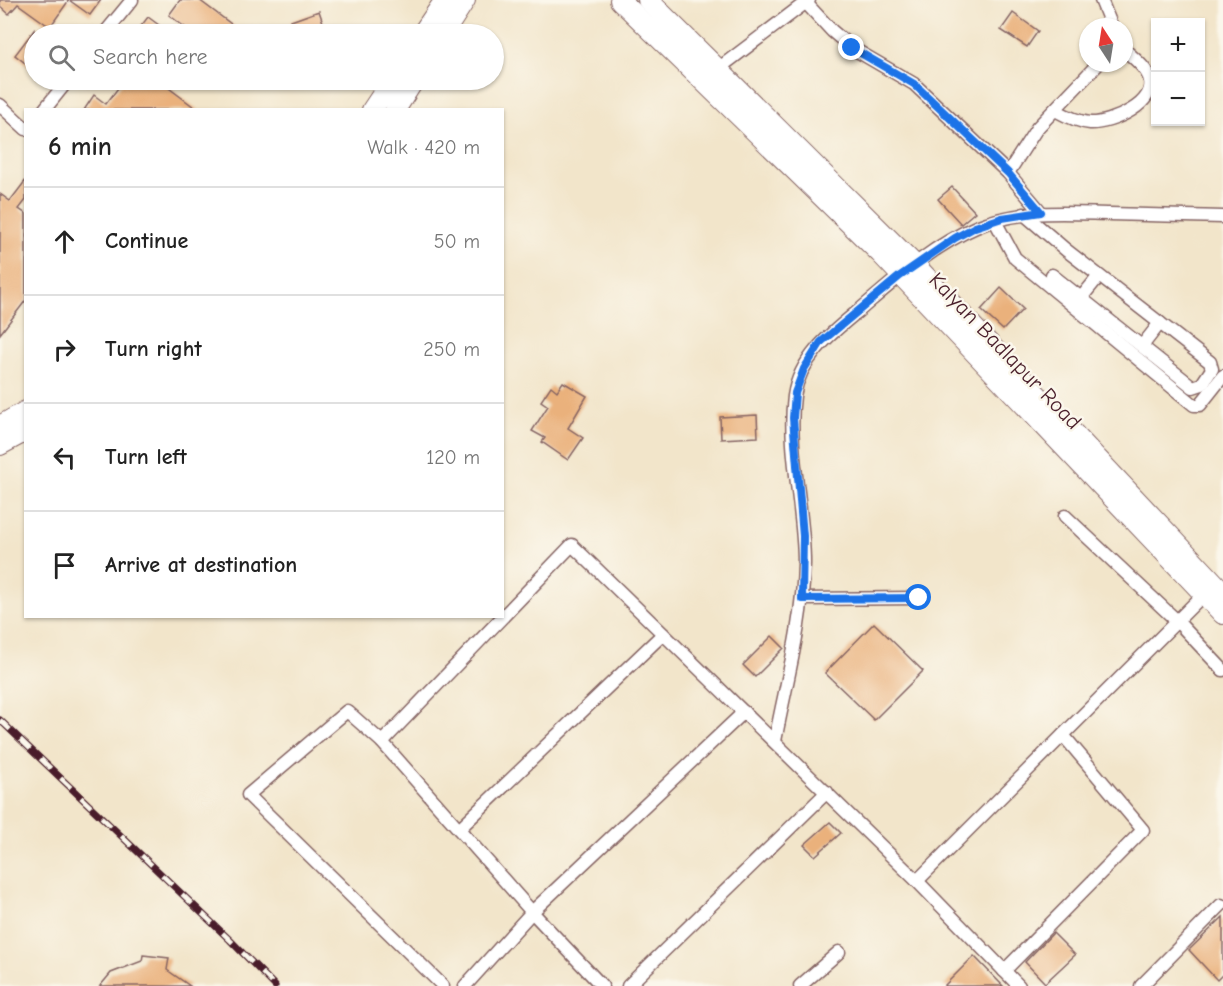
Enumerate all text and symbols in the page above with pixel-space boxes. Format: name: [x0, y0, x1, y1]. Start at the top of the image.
north arrow: [1079, 18, 1133, 72]
map controls: [1151, 18, 1205, 126]
button: +: [1151, 18, 1205, 72]
search box: [24, 24, 504, 90]
route end: [838, 34, 864, 60]
icon: search: [45, 41, 78, 74]
text: Search here: [93, 44, 208, 70]
button: −: [1151, 72, 1205, 126]
text: 6 min: [48, 132, 112, 162]
text: Walk · 420 m: [367, 136, 480, 159]
icon: ahead: [48, 225, 81, 258]
text: Continue: [105, 228, 188, 254]
text: 50 m: [434, 230, 480, 253]
street label: Kalyan Badlapur Road: [923, 267, 1087, 435]
icon: right: [48, 333, 81, 366]
text: Turn right: [105, 336, 202, 362]
text: 250 m: [423, 338, 480, 361]
icon: left: [48, 441, 81, 474]
text: Turn left: [105, 444, 187, 470]
text: 120 m: [426, 446, 480, 469]
icon: arrive: [48, 549, 81, 582]
text: Arrive at destination: [105, 552, 297, 578]
route start: [905, 584, 931, 610]

